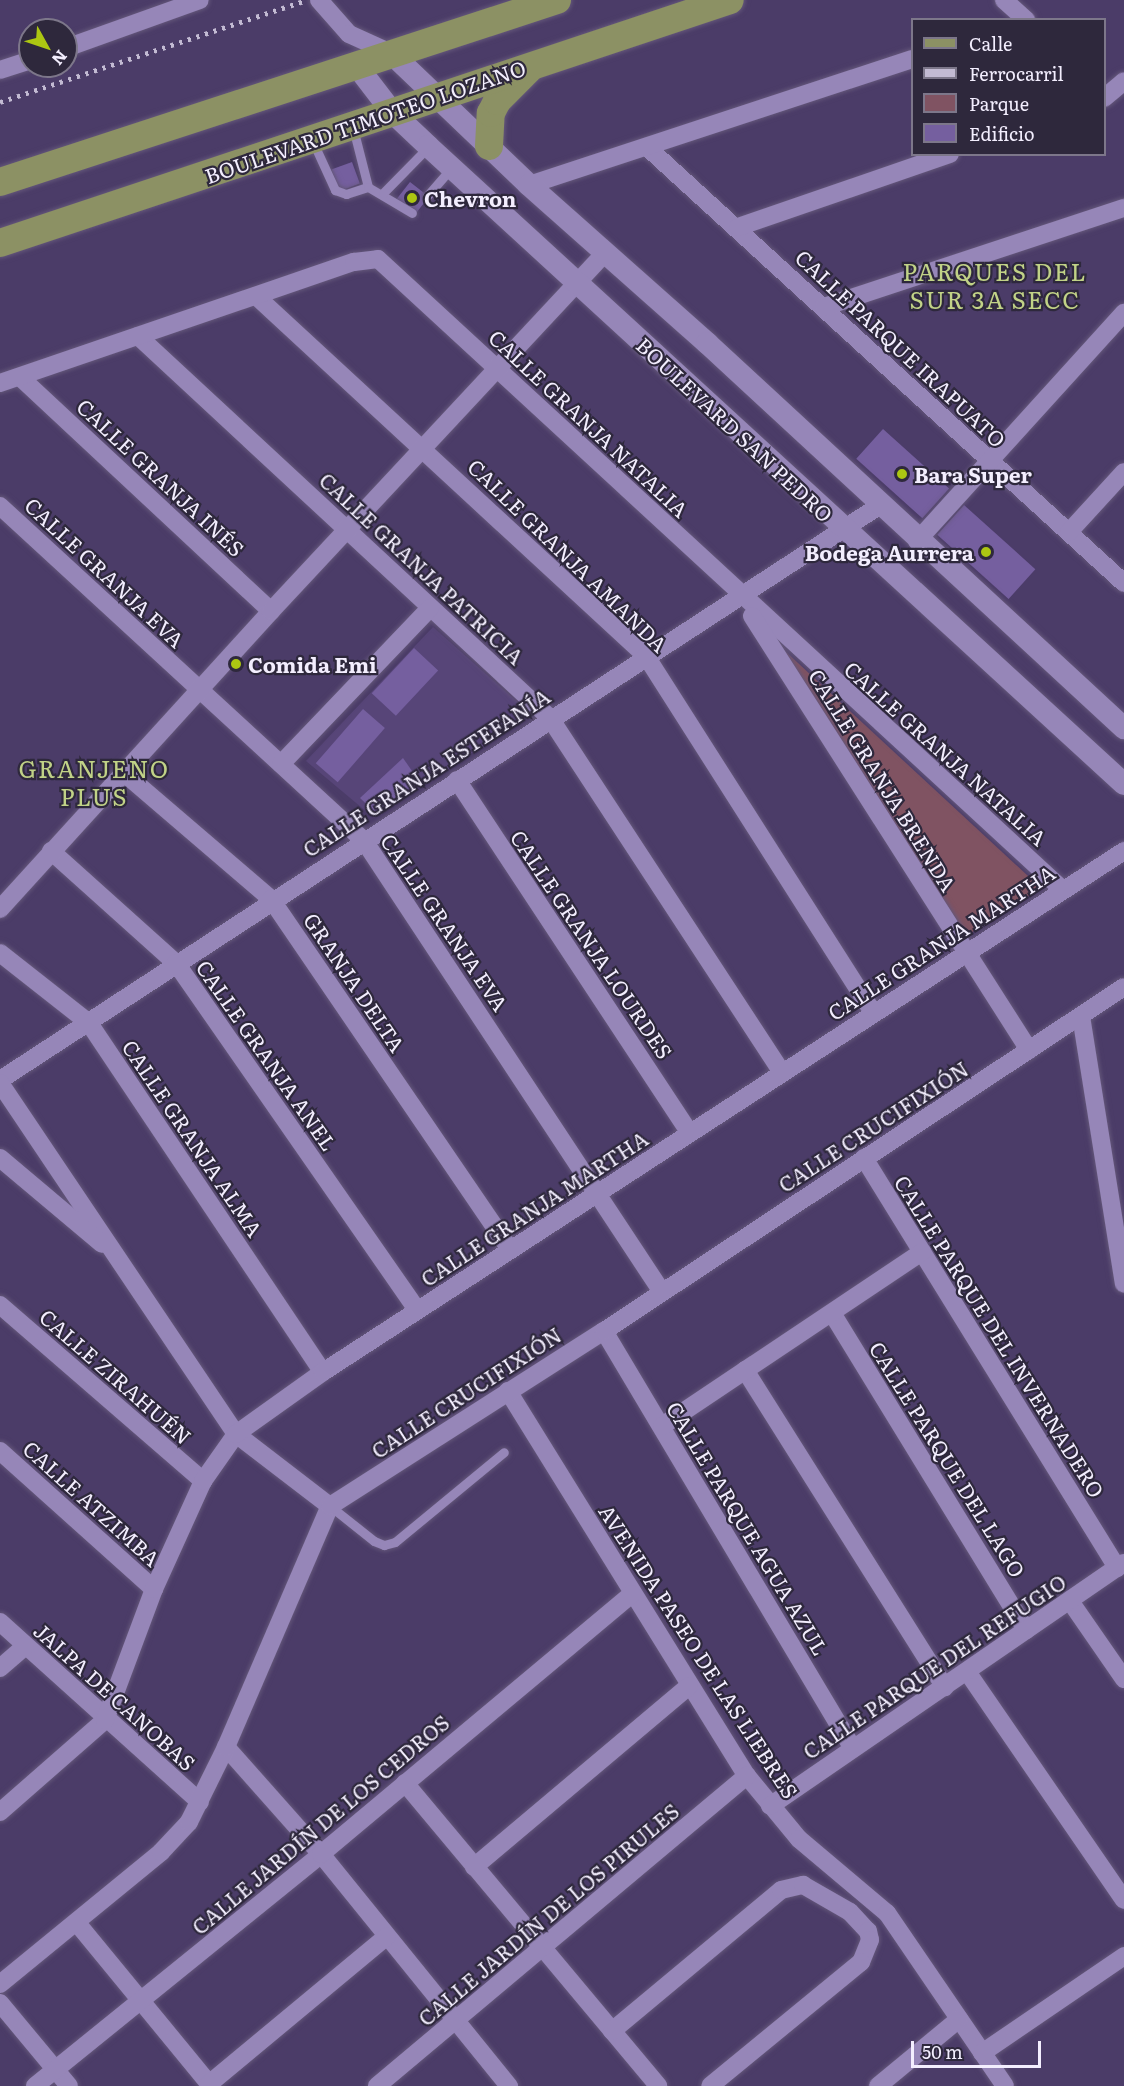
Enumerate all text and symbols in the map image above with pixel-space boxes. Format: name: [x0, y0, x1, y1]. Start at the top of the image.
north arrow: [18, 18, 78, 78]
legend: [911, 18, 1106, 156]
text: Calle: [969, 30, 1012, 57]
text: N: [47, 45, 74, 71]
street label: BOULEVARD TIMOTEO LOZANO: [201, 54, 529, 188]
text: Ferrocarril: [969, 60, 1063, 87]
text: Parque: [969, 90, 1029, 117]
text: Edificio: [969, 120, 1035, 147]
place label: Chevron: [424, 185, 516, 211]
marker: Chevron: [405, 191, 419, 205]
street label: CALLE PARQUE IRAPUATO: [791, 244, 1011, 452]
district label: PARQUES DEL SUR 3A SECC: [903, 257, 1087, 313]
street label: CALLE GRANJA NATALIA: [484, 324, 694, 522]
street label: BOULEVARD SAN PEDRO: [632, 331, 838, 527]
street label: CALLE GRANJA INÉS: [72, 393, 250, 561]
street label: CALLE GRANJA AMANDA: [463, 453, 673, 657]
place label: Bara Super: [914, 461, 1032, 487]
street label: CALLE GRANJA PATRICIA: [315, 467, 529, 669]
marker: Bara Super: [895, 467, 909, 481]
street label: CALLE GRANJA EVA: [20, 492, 190, 652]
place label: Bodega Aurrera: [805, 539, 974, 565]
marker: Bodega Aurrera: [979, 545, 993, 559]
place label: Comida Emi: [248, 651, 377, 677]
street label: CALLE GRANJA NATALIA: [840, 656, 1052, 850]
marker: Comida Emi: [229, 657, 243, 671]
street label: CALLE GRANJA BRENDA: [804, 664, 962, 896]
street label: CALLE GRANJA ESTEFANÍA: [298, 683, 554, 861]
district label: GRANJENO PLUS: [19, 754, 169, 810]
street label: CALLE GRANJA LOURDES: [506, 825, 678, 1063]
street label: CALLE GRANJA EVA: [376, 829, 514, 1015]
street label: CALLE GRANJA MARTHA: [823, 859, 1059, 1025]
street label: GRANJA DELTA: [299, 908, 411, 1056]
street label: CALLE GRANJA ANEL: [192, 955, 342, 1155]
street label: CALLE GRANJA ALMA: [118, 1035, 268, 1241]
street label: CALLE CRUCIFIXIÓN: [773, 1055, 973, 1197]
street label: CALLE GRANJA MARTHA: [416, 1125, 652, 1291]
street label: CALLE PARQUE DEL INVERNADERO: [890, 1170, 1110, 1502]
street label: CALLE ZIRAHUÉN: [35, 1303, 197, 1449]
street label: CALLE CRUCIFIXIÓN: [366, 1321, 566, 1463]
street label: CALLE PARQUE DEL LAGO: [865, 1337, 1031, 1581]
street label: CALLE PARQUE AGUA AZUL: [662, 1397, 834, 1659]
street label: CALLE ATZIMBA: [19, 1435, 165, 1571]
street label: AVENIDA PASEO DE LAS LIEBRES: [594, 1499, 804, 1803]
street label: CALLE PARQUE DEL REFUGIO: [798, 1568, 1070, 1764]
street label: JALPA DE CANOBAS: [29, 1617, 201, 1775]
street label: CALLE JARDÍN DE LOS CEDROS: [186, 1709, 454, 1939]
street label: CALLE JARDÍN DE LOS PIRULES: [413, 1798, 683, 2030]
scale bar: [914, 2029, 1044, 2067]
text: 50 m: [922, 2038, 963, 2065]

